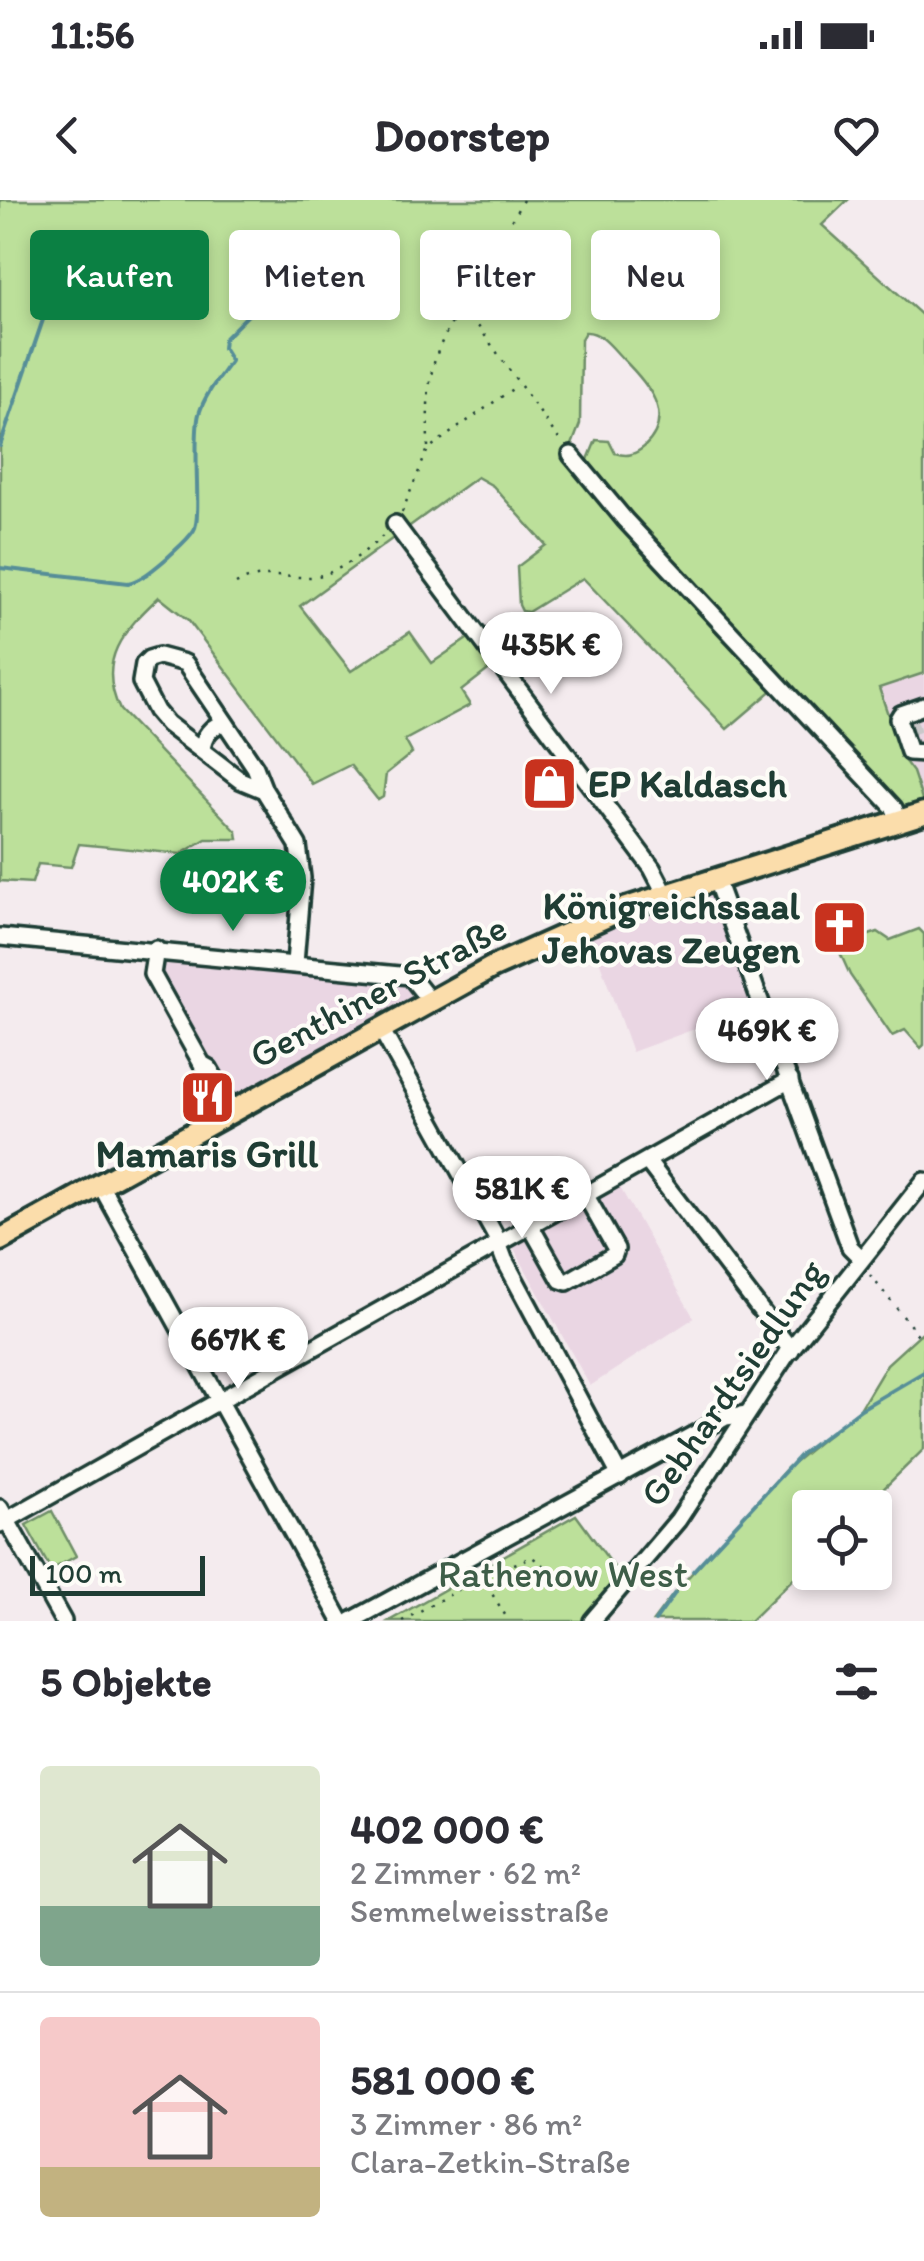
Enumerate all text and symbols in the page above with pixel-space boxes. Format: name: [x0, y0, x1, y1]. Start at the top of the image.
text: 11:56: [50, 12, 135, 58]
icon: back: [40, 108, 95, 163]
text: Doorstep: [374, 108, 550, 162]
icon: heart: [829, 108, 884, 163]
chip: Kaufen: [30, 230, 209, 320]
chip: Mieten: [229, 230, 400, 320]
chip: Filter: [420, 230, 571, 320]
chip: Neu: [591, 230, 720, 320]
pin: 435K €: [470, 612, 632, 697]
text: 435K €: [501, 625, 601, 663]
shop icon: EP Kaldasch: [519, 754, 579, 814]
place label: EP Kaldasch: [588, 761, 788, 807]
pin: 402K €: [152, 849, 314, 934]
text: 402K €: [182, 862, 284, 900]
place label: Königreichssaal Jehovas Zeugen: [541, 883, 801, 973]
church icon: Königreichssaal Jehovas Zeugen: [809, 898, 869, 958]
street label: Genthiner Straße: [242, 904, 514, 1078]
pin: 469K €: [686, 998, 848, 1083]
text: 469K €: [718, 1011, 816, 1049]
restaurant icon: Mamaris Grill: [177, 1067, 237, 1127]
place label: Mamaris Grill: [96, 1131, 318, 1177]
pin: 581K €: [441, 1156, 603, 1241]
text: 581K €: [474, 1169, 570, 1207]
street label: Gebhardtsiedlung: [630, 1250, 835, 1515]
pin: 667K €: [157, 1307, 319, 1392]
text: 667K €: [190, 1320, 286, 1358]
map controls: [792, 1490, 892, 1590]
button: locate: [792, 1490, 892, 1590]
scale bar: [30, 1551, 205, 1596]
park label: Rathenow West: [438, 1551, 688, 1597]
text: 100 m: [45, 1556, 122, 1590]
icon: filters: [829, 1654, 884, 1709]
text: 5 Objekte: [40, 1656, 212, 1707]
text: 402 000 €: [350, 1803, 544, 1854]
icon: home: [120, 1806, 240, 1926]
text: 2 Zimmer · 62 m²: [350, 1854, 581, 1892]
text: Semmelweisstraße: [350, 1892, 609, 1930]
text: 581 000 €: [350, 2054, 535, 2105]
icon: home: [120, 2057, 240, 2177]
text: 3 Zimmer · 86 m²: [350, 2105, 582, 2143]
text: Clara-Zetkin-Straße: [350, 2143, 631, 2181]

